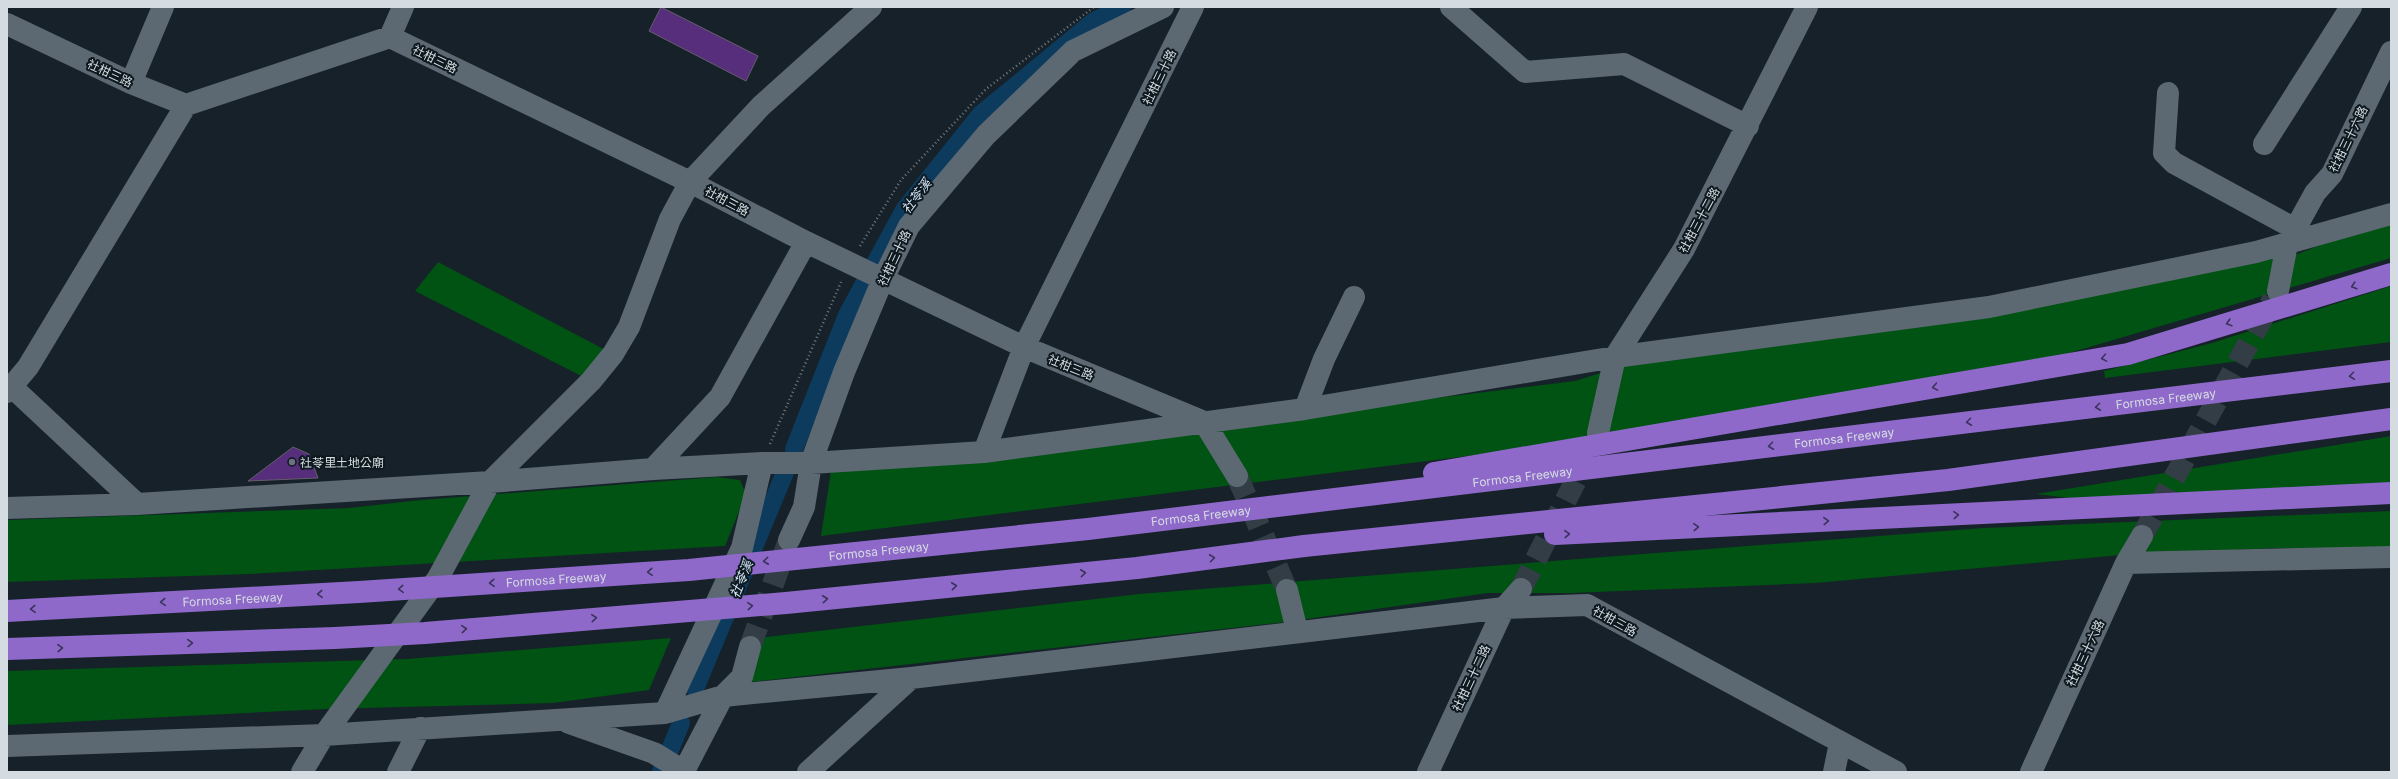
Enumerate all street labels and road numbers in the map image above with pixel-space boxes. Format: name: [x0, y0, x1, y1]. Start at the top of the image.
street label: 社柑三路: [410, 42, 460, 76]
street label: 社柑三十路: [1139, 47, 1179, 107]
street label: 社柑三路: [85, 56, 135, 90]
street label: 社柑三十六路: [2325, 103, 2371, 175]
street label: 社柑三路: [702, 183, 752, 219]
street label: 社柑三十二路: [1675, 185, 1723, 255]
street label: 社柑三十路: [875, 228, 913, 288]
street label: 社柑三路: [1046, 351, 1096, 383]
street label: Formosa Freeway: [2115, 385, 2217, 412]
street label: Formosa Freeway: [1793, 424, 1895, 451]
street label: Formosa Freeway: [1472, 463, 1574, 490]
street label: Formosa Freeway: [1150, 502, 1252, 529]
street label: Formosa Freeway: [828, 538, 930, 563]
street label: Formosa Freeway: [505, 568, 607, 590]
street label: Formosa Freeway: [182, 589, 284, 609]
street label: 社柑三路: [1590, 603, 1640, 639]
street label: 社柑三十六路: [2063, 617, 2107, 689]
street label: 社柑三十二路: [1449, 642, 1493, 714]

